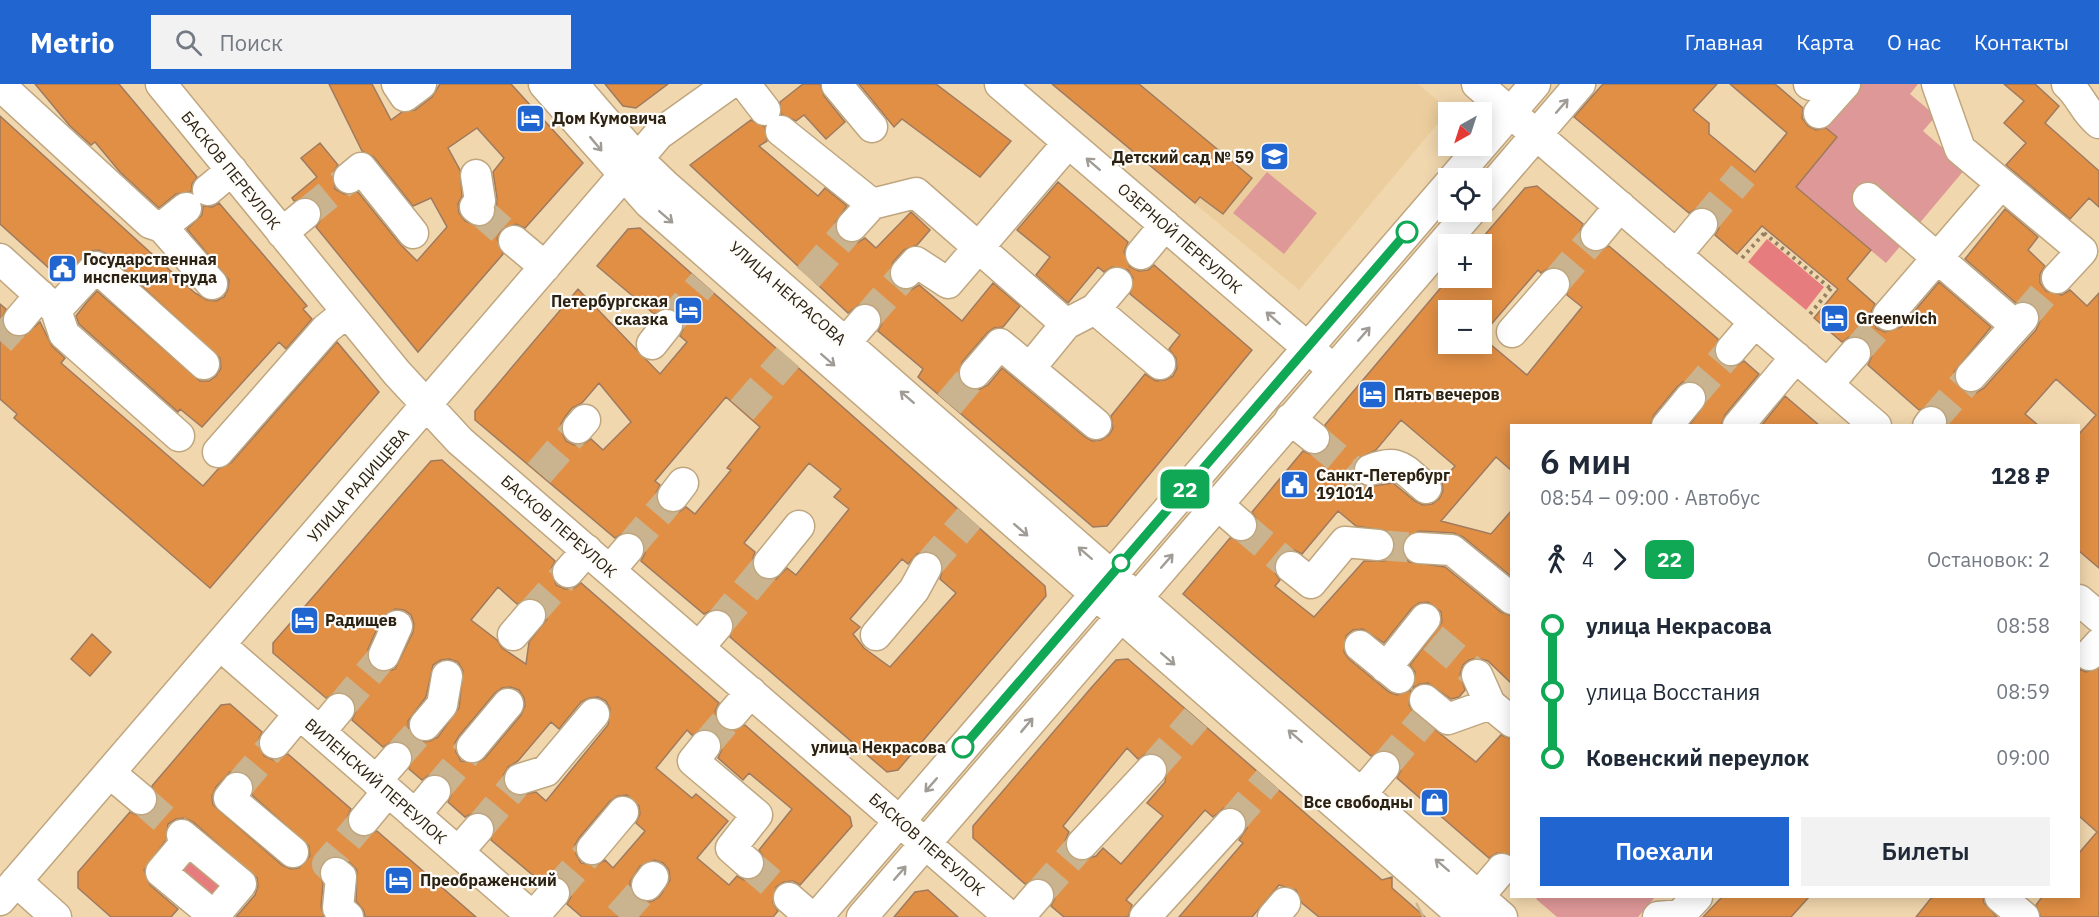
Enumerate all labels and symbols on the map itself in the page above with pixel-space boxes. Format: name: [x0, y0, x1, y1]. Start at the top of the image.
one-way arrow: [1555, 98, 1568, 114]
hotel icon: Дом Кумовича: [515, 102, 547, 134]
north arrow: [1438, 102, 1492, 156]
street label: БАСКОВ ПЕРЕУЛОК: [177, 107, 285, 233]
place label: Дом Кумовича: [552, 108, 666, 128]
one-way arrow: [589, 136, 603, 151]
school or university icon: Детский сад № 59: [1259, 141, 1291, 173]
place label: Детский сад № 59: [1112, 147, 1254, 167]
one-way arrow: [1085, 157, 1101, 170]
street label: ОЗЕРНОЙ ПЕРЕУЛОК: [1114, 179, 1246, 297]
one-way arrow: [658, 210, 673, 224]
unlabelled marker: [1396, 221, 1418, 243]
street label: УЛИЦА НЕКРАСОВА: [725, 237, 851, 349]
place label: Государственная инспекция труда: [83, 249, 217, 287]
public building icon: Государственная инспекция труда: [46, 252, 78, 284]
place label: Петербургская сказка: [551, 291, 668, 329]
hotel icon: Петербургская сказка: [673, 294, 705, 326]
hotel icon: Greenwich: [1819, 302, 1851, 334]
place label: Greenwich: [1856, 308, 1937, 328]
one-way arrow: [1265, 311, 1281, 324]
one-way arrow: [1357, 327, 1371, 342]
one-way arrow: [820, 353, 835, 367]
hotel icon: Пять вечеров: [1357, 378, 1389, 410]
place label: Пять вечеров: [1394, 384, 1500, 404]
one-way arrow: [900, 390, 915, 404]
street label: УЛИЦА РАДИЩЕВА: [303, 424, 413, 546]
place label: Санкт-Петербург 191014: [1316, 465, 1450, 503]
public building icon: Санкт-Петербург 191014: [1279, 468, 1311, 500]
street label: БАСКОВ ПЕРЕУЛОК: [497, 470, 621, 582]
line badge: 22: [1158, 470, 1212, 508]
one-way arrow: [1013, 523, 1028, 537]
one-way arrow: [1078, 546, 1093, 560]
one-way arrow: [1161, 553, 1174, 569]
unlabelled marker: [1112, 554, 1130, 572]
hotel icon: Радищев: [288, 604, 320, 636]
place label: Радищев: [325, 610, 397, 630]
one-way arrow: [1160, 652, 1175, 666]
street label: ВИЛЕНСКИЙ ПЕРЕУЛОК: [301, 714, 451, 848]
one-way arrow: [1020, 718, 1034, 733]
one-way arrow: [1287, 730, 1303, 743]
marker: улица Некрасова: [952, 736, 974, 758]
place label: улица Некрасова: [811, 737, 946, 757]
one-way arrow: [924, 777, 937, 793]
shop icon: Все свободны: [1418, 786, 1450, 818]
street label: БАСКОВ ПЕРЕУЛОК: [865, 788, 989, 900]
place label: Все свободны: [1304, 792, 1413, 812]
one-way arrow: [1435, 858, 1450, 872]
hotel icon: Преображенский: [383, 864, 415, 896]
one-way arrow: [893, 866, 907, 881]
place label: Преображенский: [420, 870, 557, 890]

